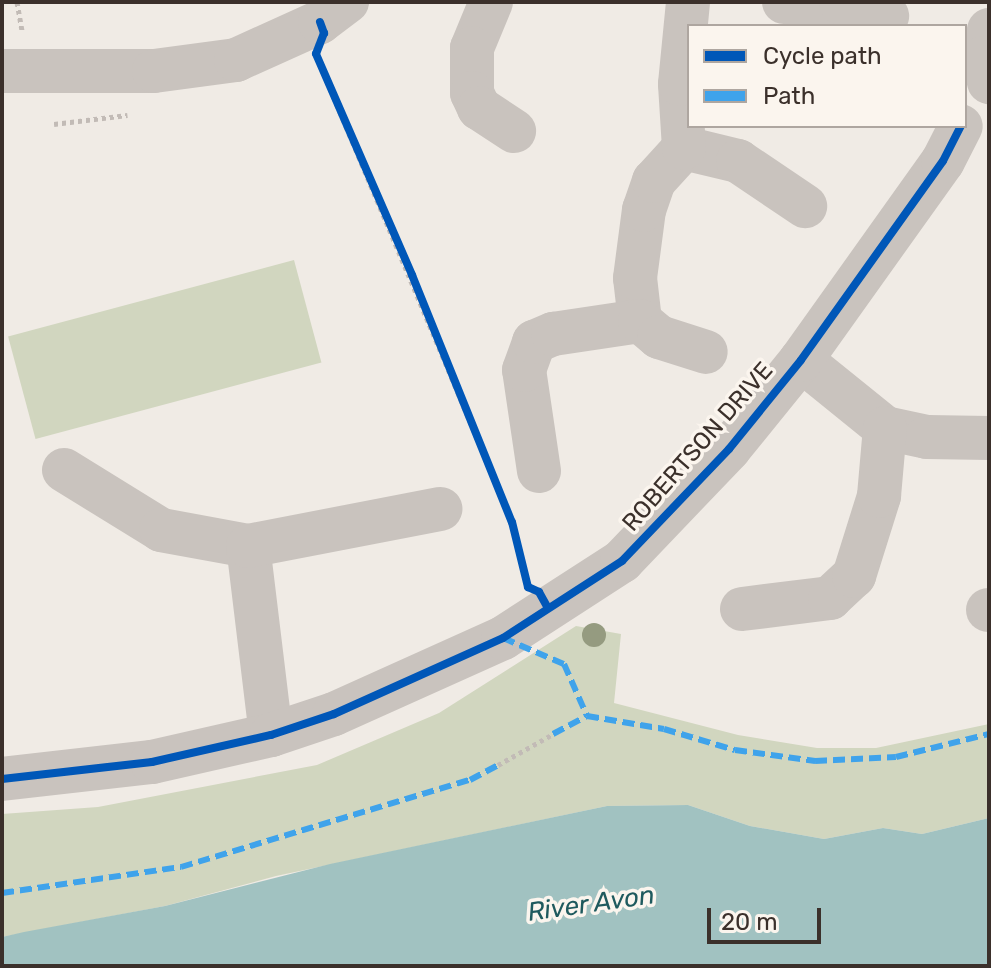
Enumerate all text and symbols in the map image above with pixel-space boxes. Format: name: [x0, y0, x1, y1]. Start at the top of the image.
legend: [687, 24, 967, 128]
text: Cycle path: [763, 42, 882, 70]
text: Path: [763, 82, 815, 110]
street label: ROBERTSON DRIVE: [617, 357, 779, 537]
water label: River Avon: [525, 880, 657, 928]
scale bar: [711, 892, 825, 942]
text: 20 m: [721, 908, 778, 936]

